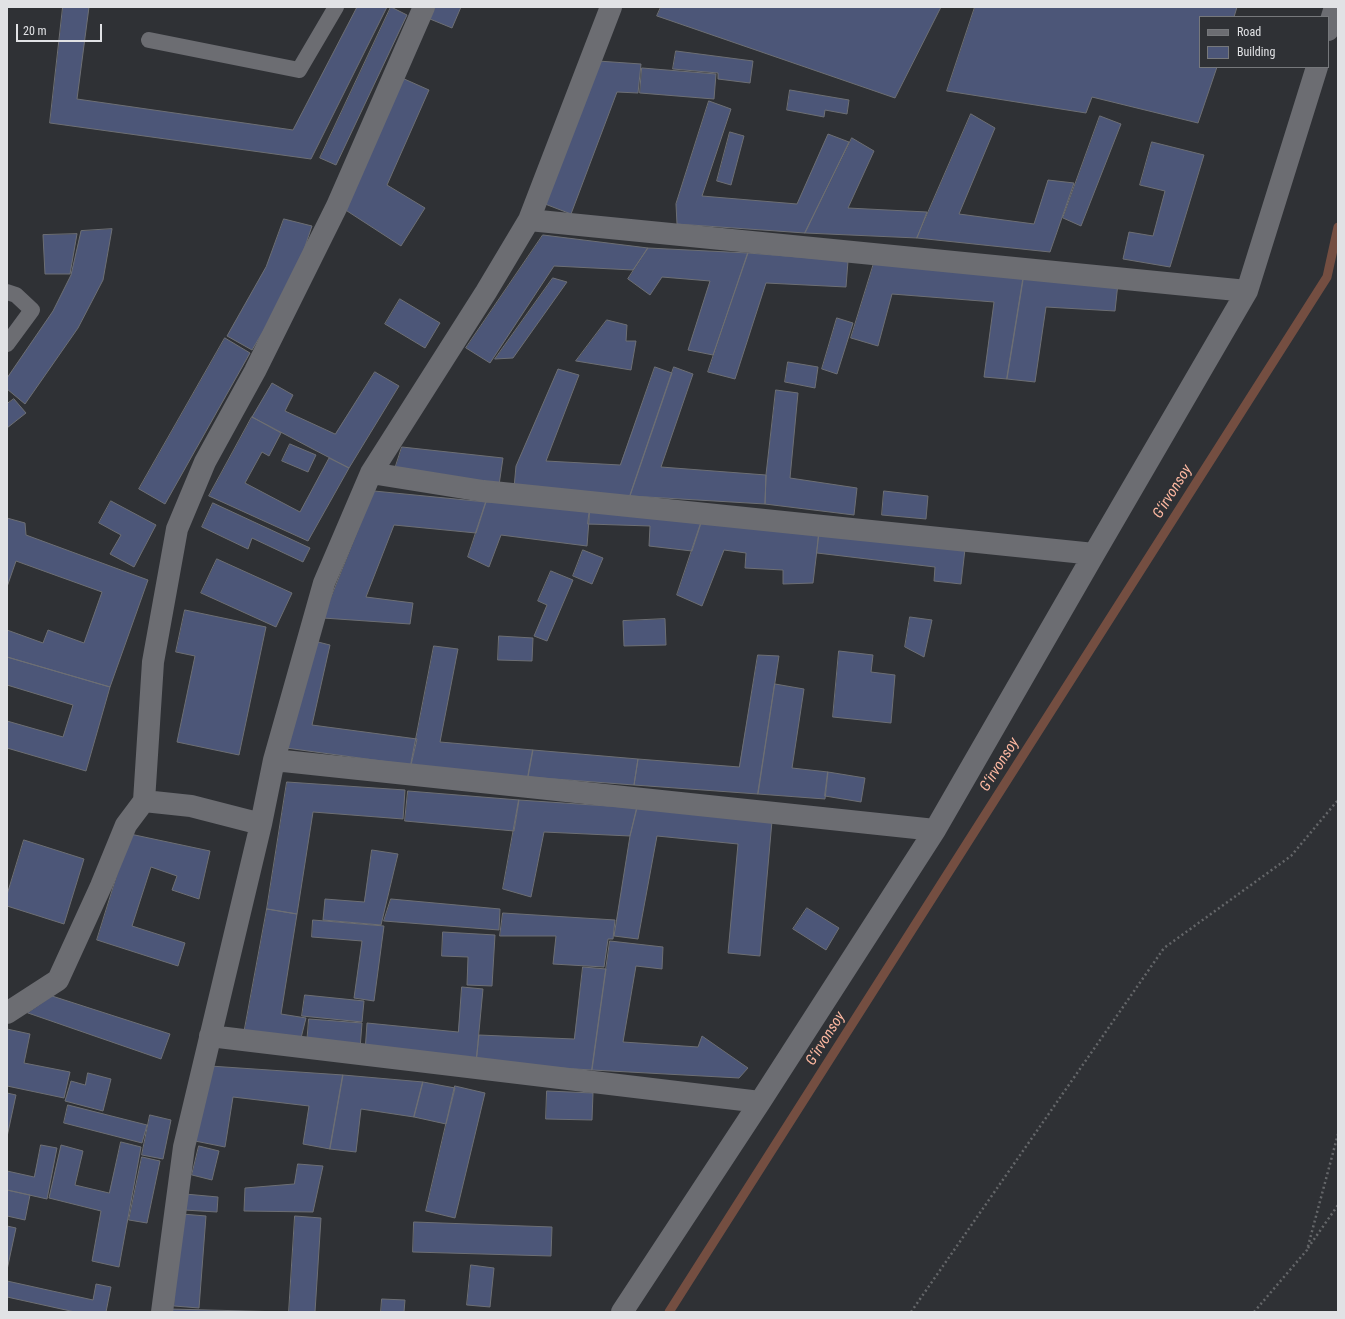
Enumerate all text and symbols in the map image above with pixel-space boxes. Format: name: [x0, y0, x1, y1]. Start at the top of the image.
scale bar: [18, 16, 104, 42]
legend: [1199, 16, 1329, 68]
text: 20 m: [23, 24, 47, 38]
text: Road: [1237, 25, 1261, 39]
text: Building: [1237, 45, 1275, 59]
water label: G‘irvonsoy: [1150, 462, 1196, 522]
water label: G‘irvonsoy: [977, 735, 1023, 795]
water label: G‘irvonsoy: [803, 1009, 849, 1069]

